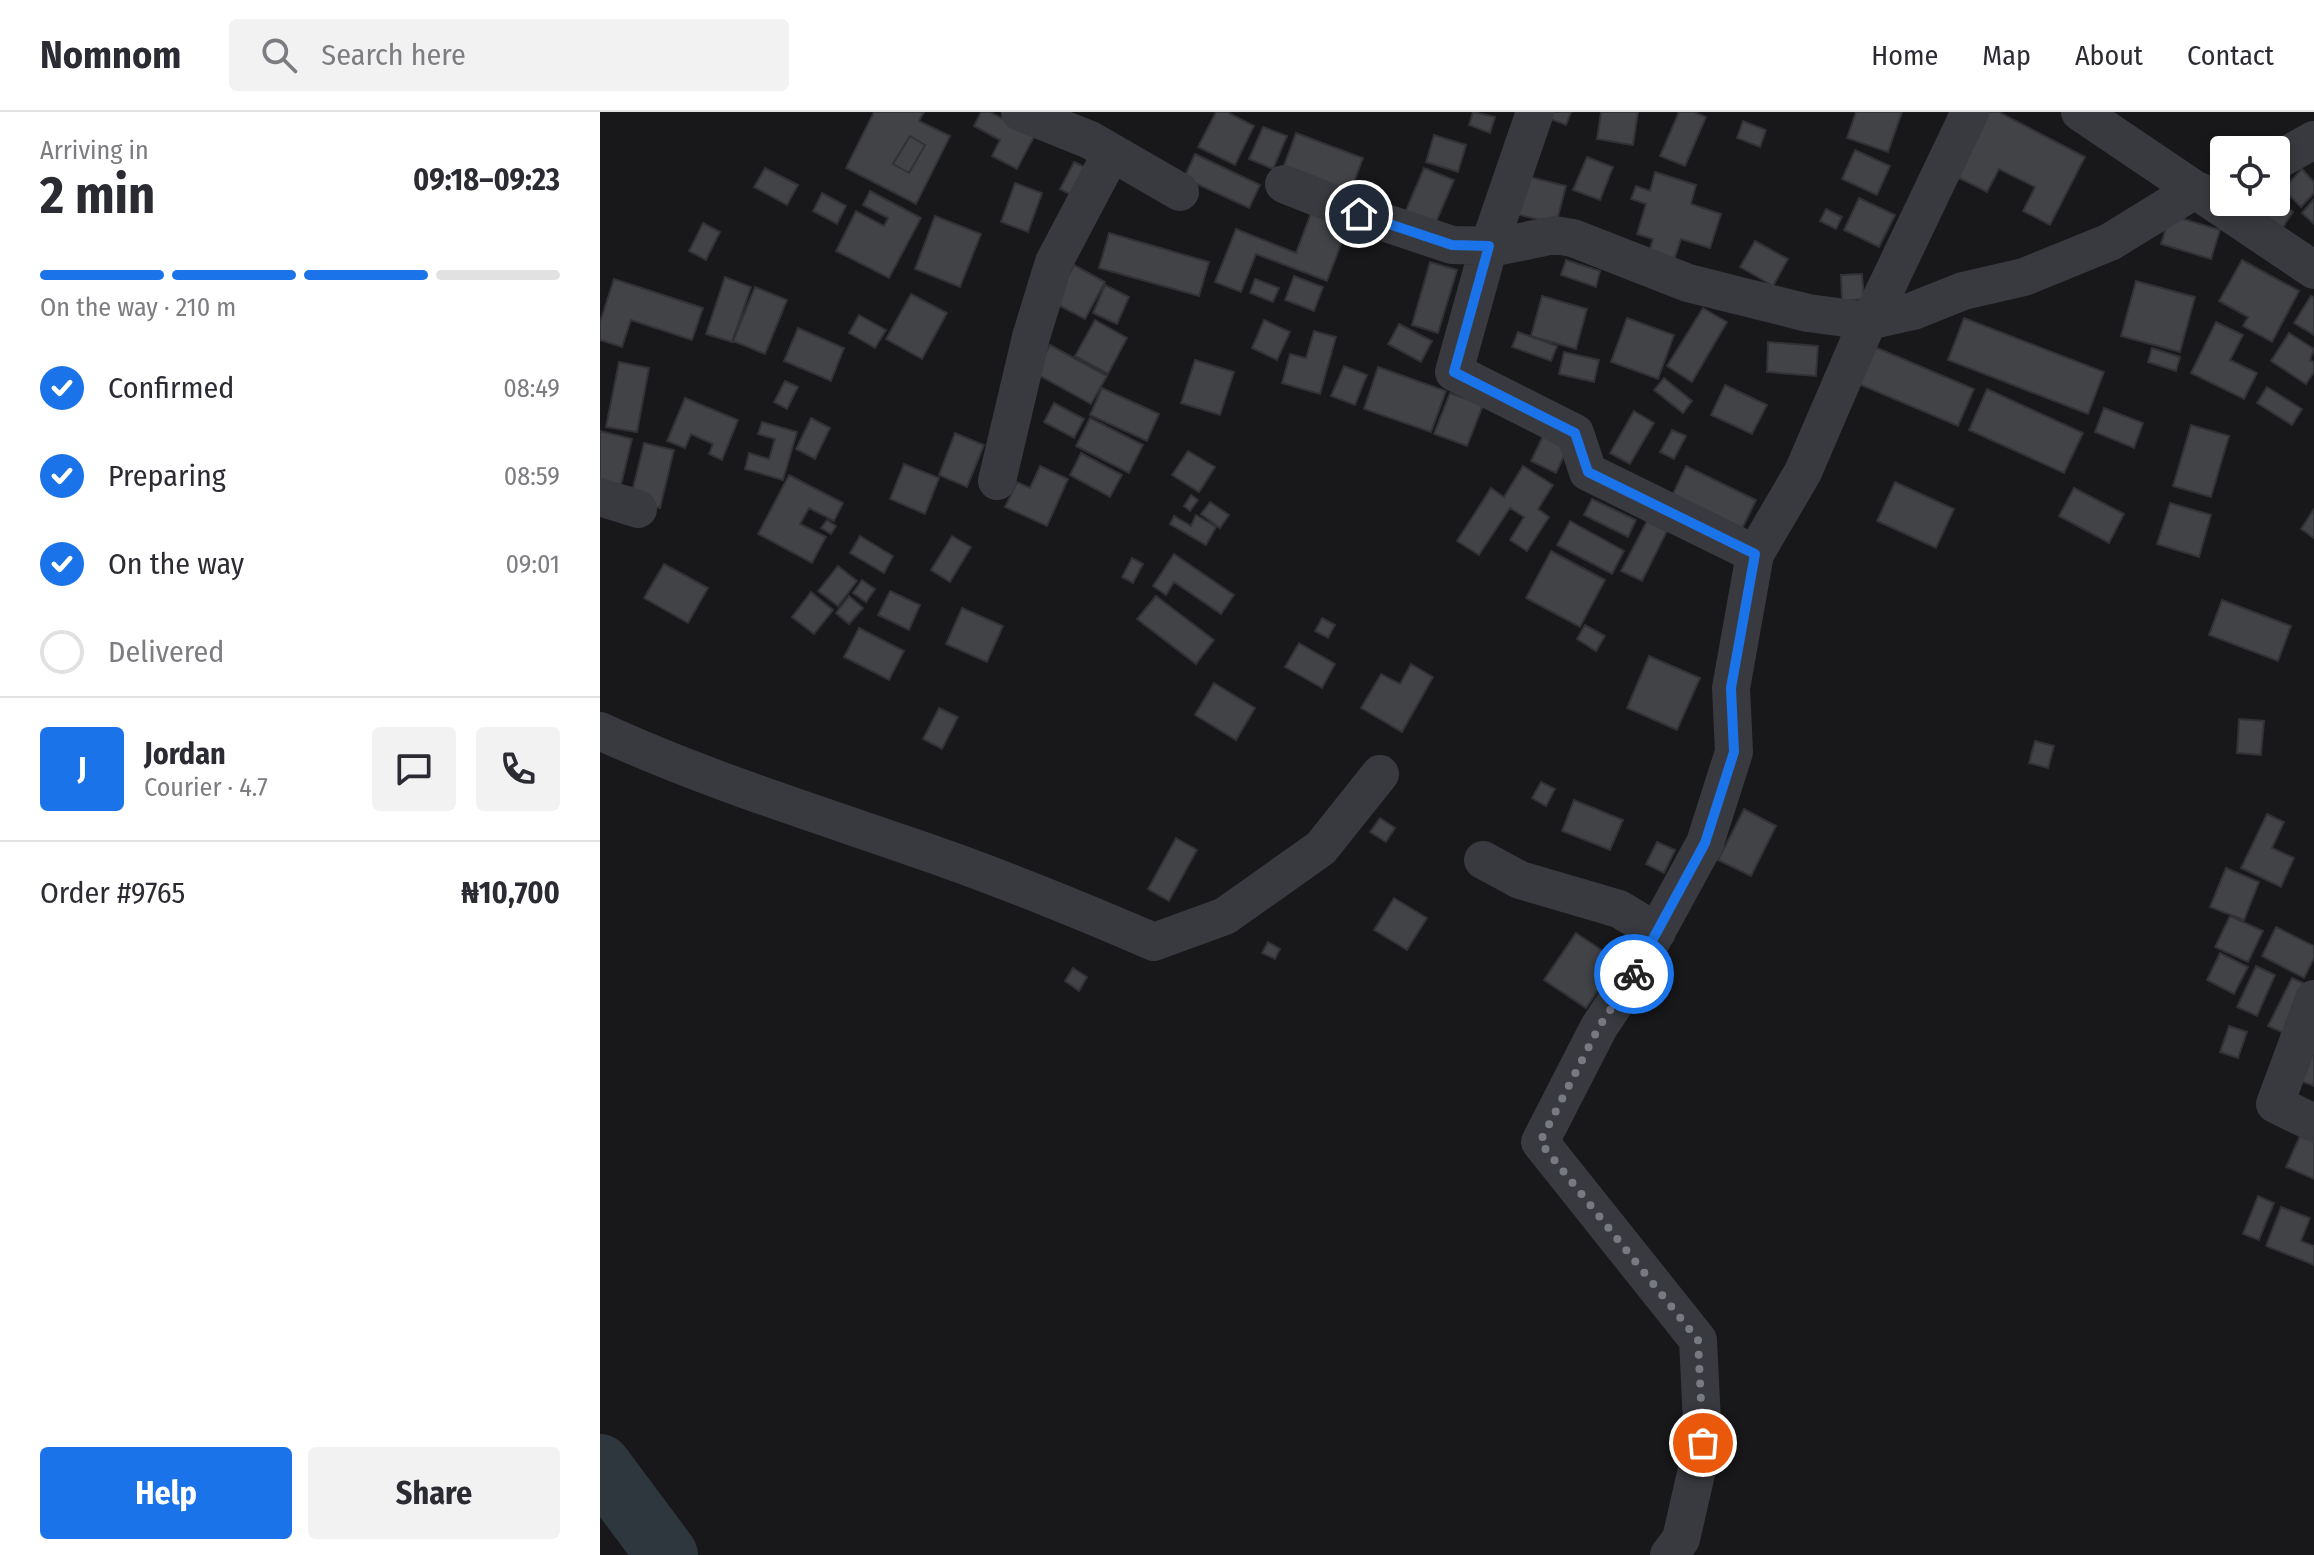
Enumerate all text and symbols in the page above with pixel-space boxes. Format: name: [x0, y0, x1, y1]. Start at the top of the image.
search box: [229, 19, 789, 91]
text: Nomnom: [40, 32, 181, 78]
icon: search: [257, 33, 301, 77]
text: Search here: [321, 37, 466, 73]
text: Home: [1871, 39, 1938, 72]
text: Map: [1982, 39, 2031, 72]
text: About: [2075, 39, 2143, 72]
text: Contact: [2187, 39, 2274, 72]
text: Arriving in: [40, 135, 149, 166]
map controls: [2210, 136, 2290, 216]
button: locate: [2210, 136, 2290, 216]
text: 09:18–09:23: [413, 162, 560, 198]
text: 2 min: [40, 164, 155, 227]
pin: [1325, 180, 1393, 248]
icon: home: [1337, 192, 1381, 236]
text: On the way · 210 m: [40, 292, 236, 323]
icon: check: [40, 366, 84, 410]
text: Confirmed: [108, 370, 234, 406]
text: 08:49: [503, 373, 560, 404]
icon: check: [40, 454, 84, 498]
text: Preparing: [108, 458, 226, 494]
text: 08:59: [504, 461, 560, 492]
icon: check: [40, 542, 84, 586]
text: On the way: [108, 546, 244, 582]
text: 09:01: [505, 549, 560, 580]
text: Delivered: [108, 634, 224, 670]
button: chat: [372, 727, 456, 811]
button: phone: [476, 727, 560, 811]
text: Jordan: [144, 736, 226, 772]
text: J: [78, 751, 86, 787]
text: Courier · 4.7: [144, 772, 268, 803]
text: Order #9765: [40, 875, 185, 911]
text: ₦10,700: [461, 875, 560, 911]
courier: [1594, 934, 1674, 1014]
icon: bike: [1612, 952, 1656, 996]
pin: [1669, 1409, 1737, 1477]
icon: bag: [1681, 1421, 1725, 1465]
button: Help: [40, 1447, 292, 1539]
button: Share: [308, 1447, 560, 1539]

